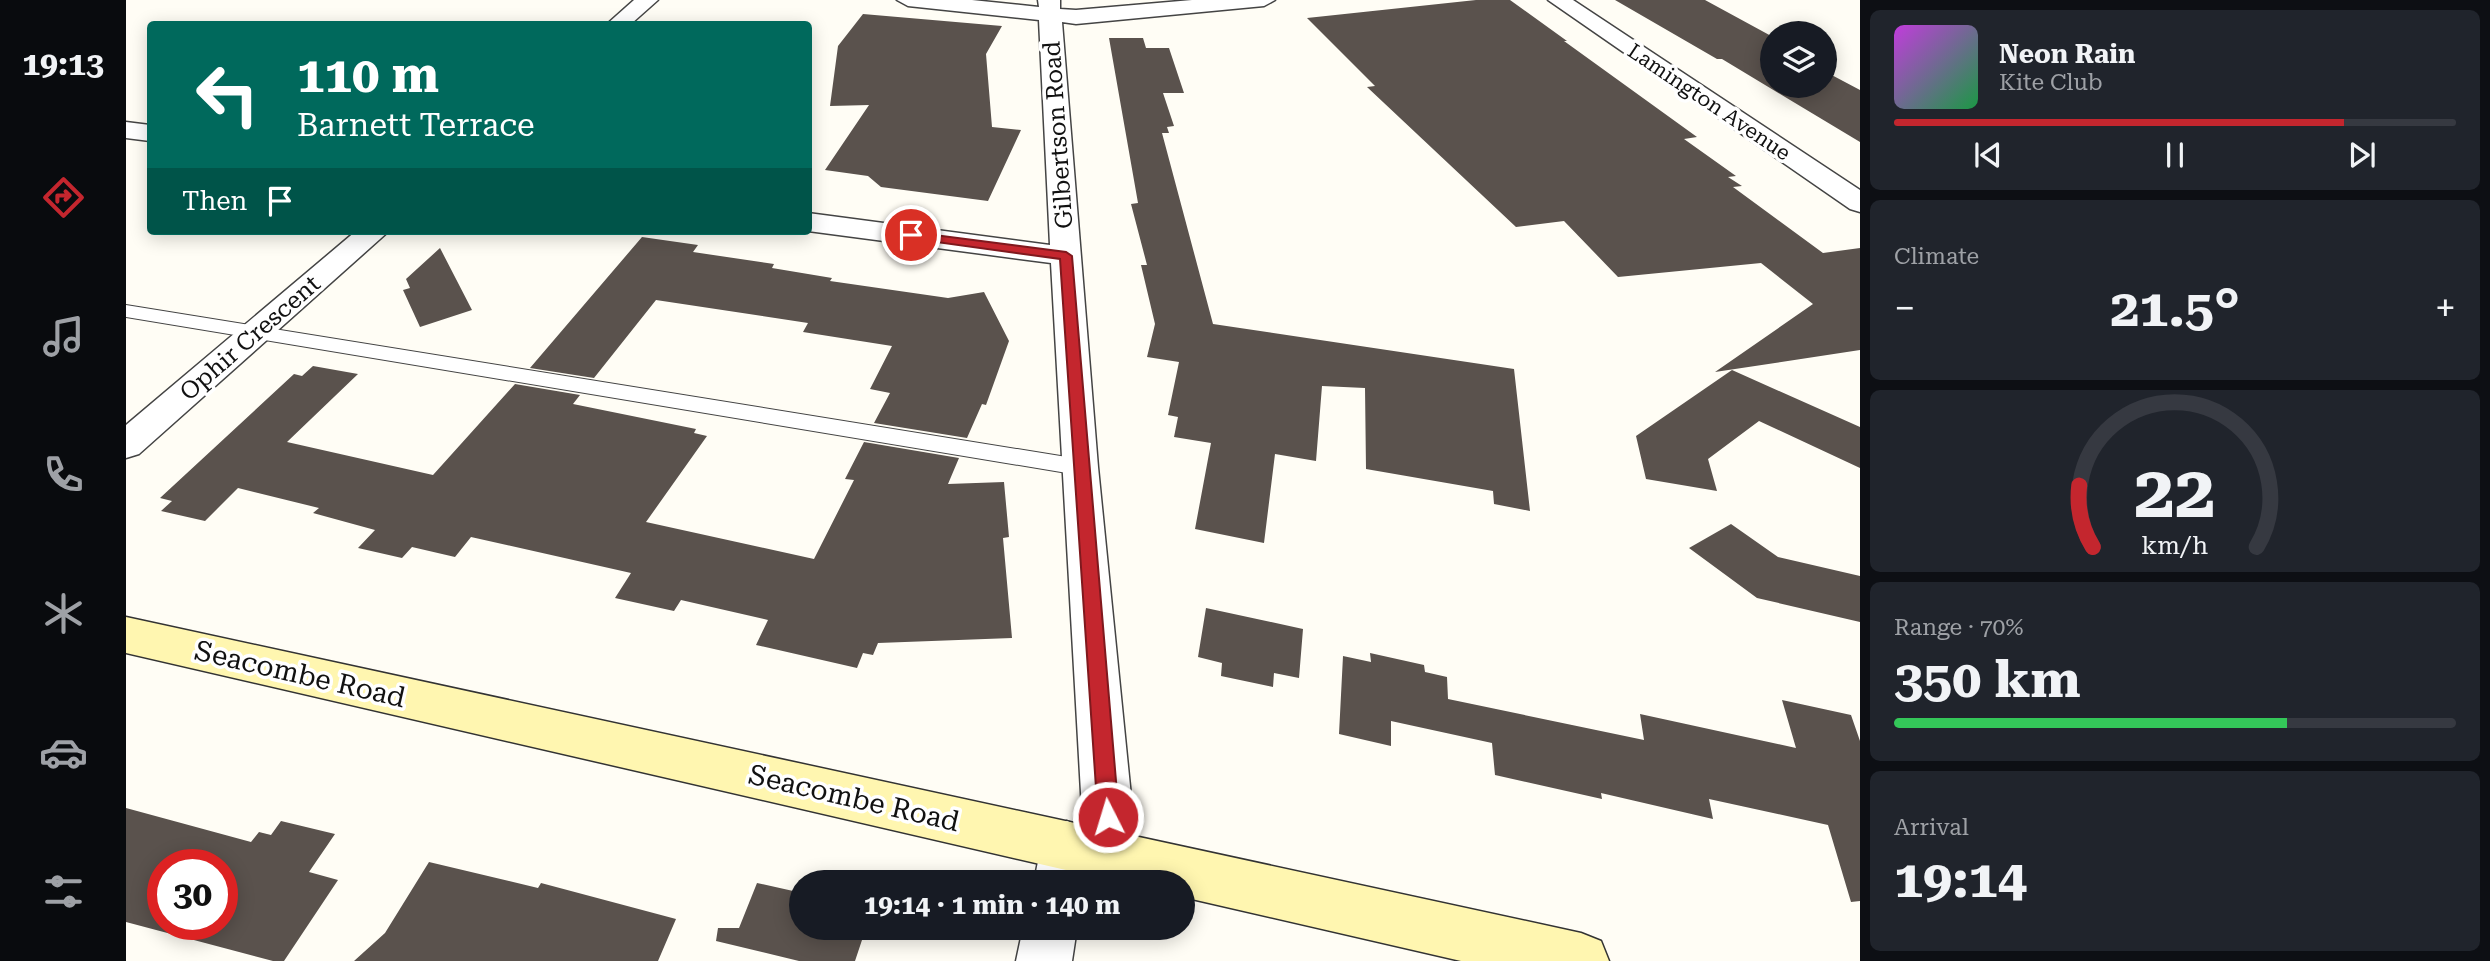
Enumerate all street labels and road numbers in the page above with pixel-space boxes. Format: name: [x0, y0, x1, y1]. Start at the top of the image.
street label: Lamington Avenue: [1623, 39, 1795, 165]
street label: Gilbertson Road: [1037, 40, 1079, 230]
street label: Ophir Crescent: [174, 270, 326, 406]
street label: Seacombe Road: [191, 634, 409, 714]
street label: Seacombe Road: [745, 758, 963, 838]

